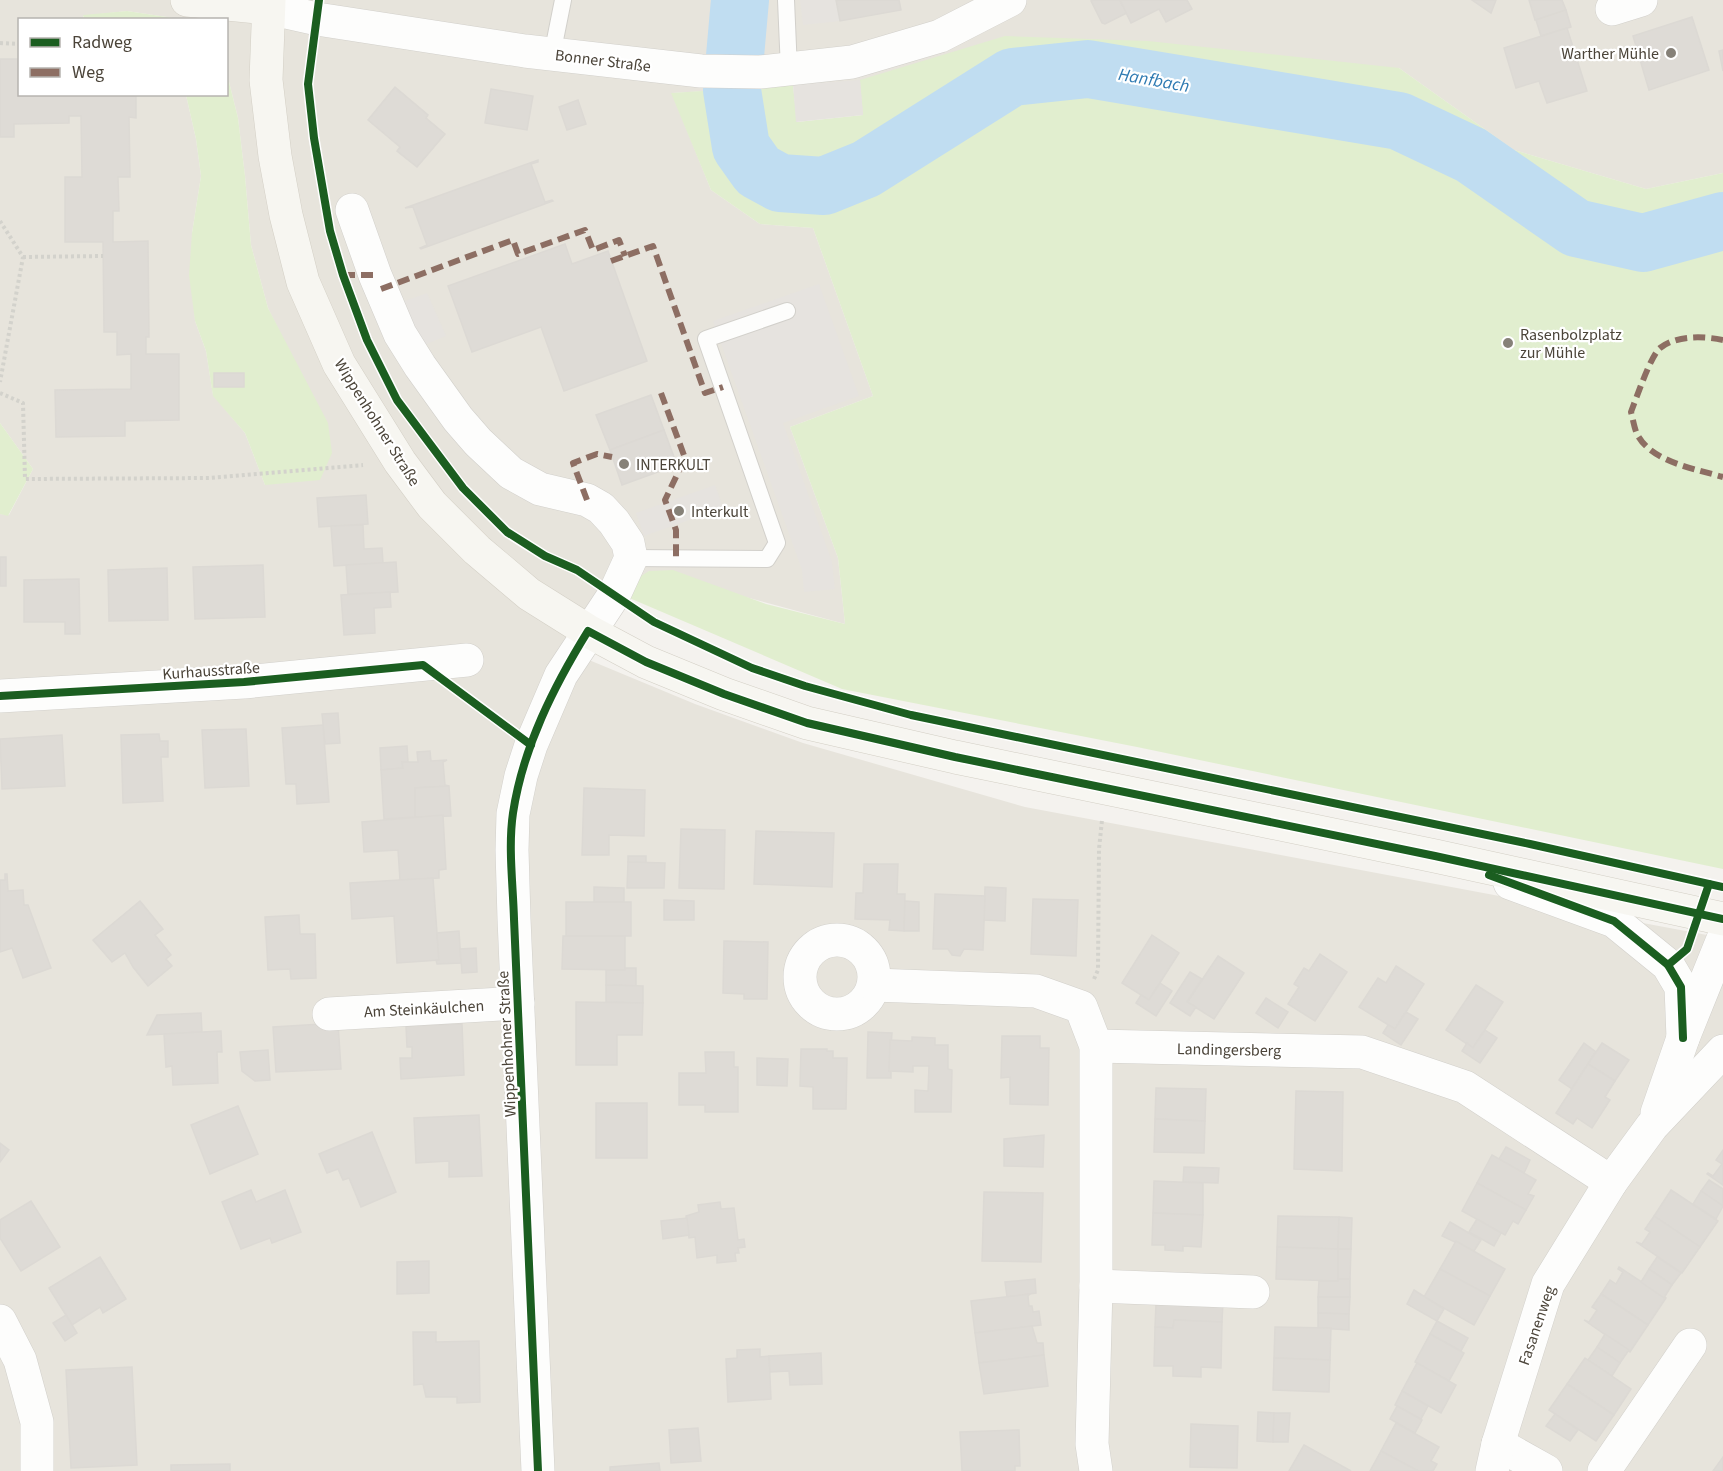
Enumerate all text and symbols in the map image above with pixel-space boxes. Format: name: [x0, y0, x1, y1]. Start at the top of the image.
legend: [18, 18, 228, 96]
text: Radweg: [72, 30, 132, 55]
place label: Warther Mühle: [1561, 43, 1659, 65]
street label: Bonner Straße: [554, 44, 652, 78]
marker: Warther Mühle: [1664, 46, 1678, 60]
text: Weg: [72, 60, 104, 85]
water label: Hanfbach: [1116, 62, 1192, 99]
place label: Rasenbolzplatz zur Mühle: [1520, 324, 1622, 364]
marker: Rasenbolzplatz zur Mühle: [1501, 336, 1515, 350]
street label: Wippenhohner Straße: [329, 355, 425, 491]
place label: INTERKULT: [636, 454, 711, 476]
marker: INTERKULT: [617, 457, 631, 471]
place label: Interkult: [691, 501, 749, 523]
marker: Interkult: [672, 504, 686, 518]
street label: Kurhausstraße: [162, 657, 261, 685]
street label: Wippenhohner Straße: [492, 970, 522, 1118]
street label: Am Steinkäulchen: [363, 995, 485, 1023]
street label: Landingersberg: [1177, 1038, 1281, 1062]
street label: Fasanenweg: [1513, 1283, 1561, 1368]

